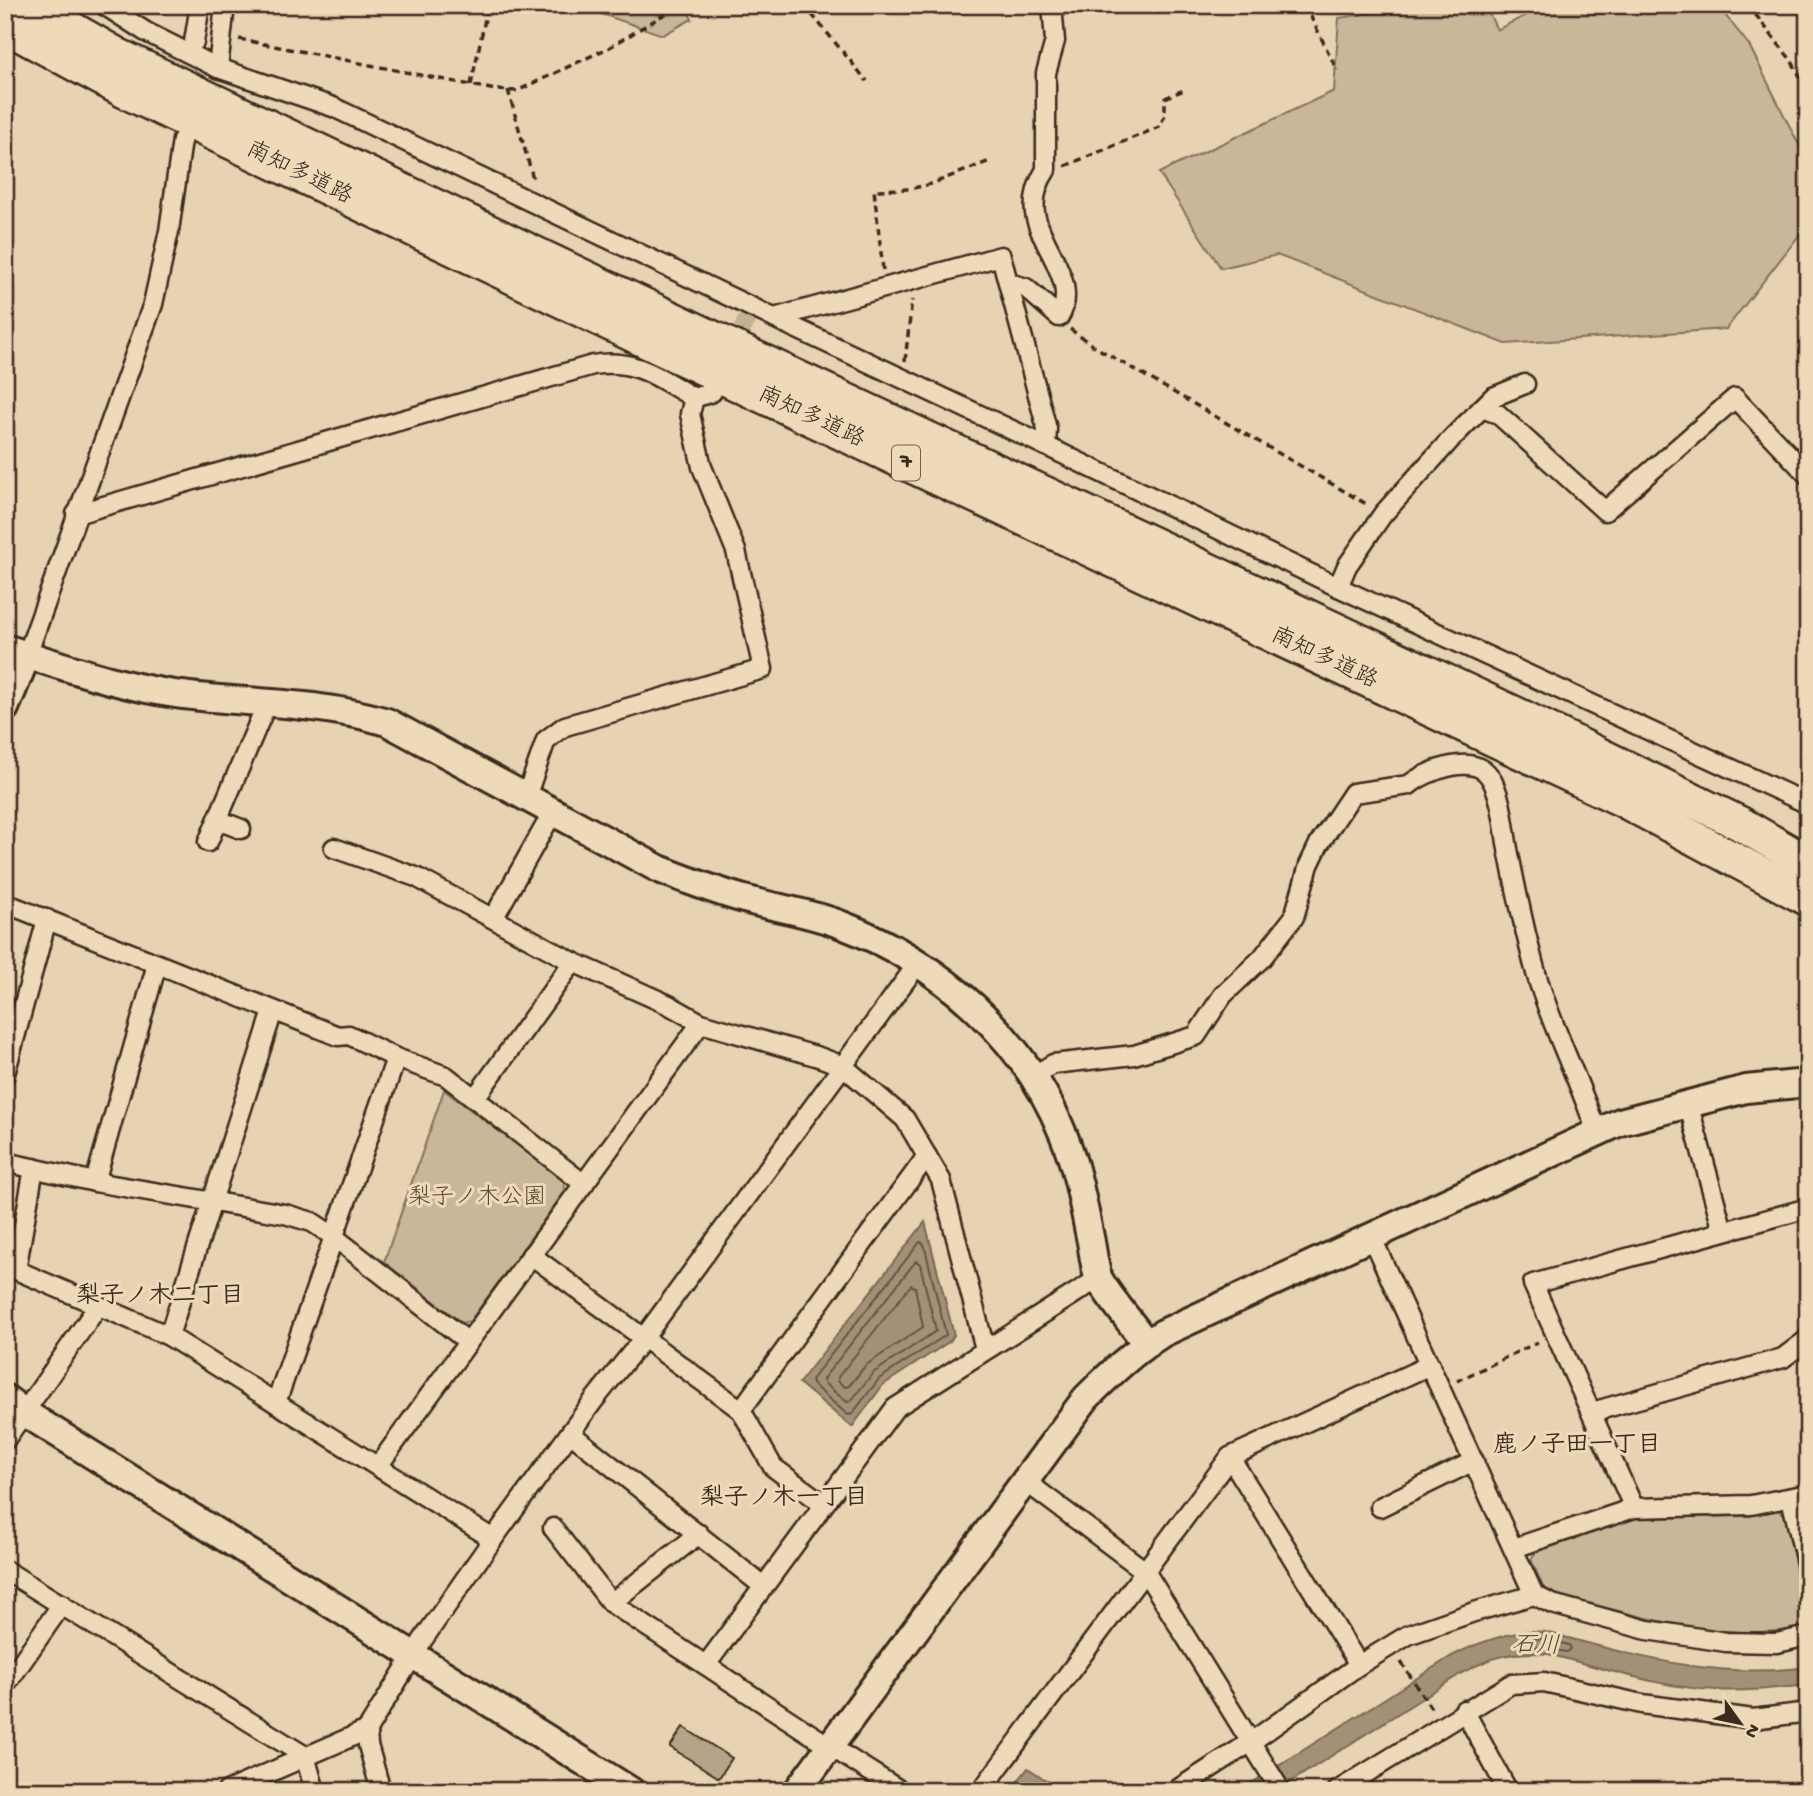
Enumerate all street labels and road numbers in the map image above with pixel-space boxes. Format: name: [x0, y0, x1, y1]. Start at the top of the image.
street label: 南知多道路: [241, 136, 357, 211]
street label: 南知多道路: [753, 381, 869, 455]
road number: 7: [892, 446, 920, 480]
street label: 南知多道路: [1266, 622, 1382, 696]

